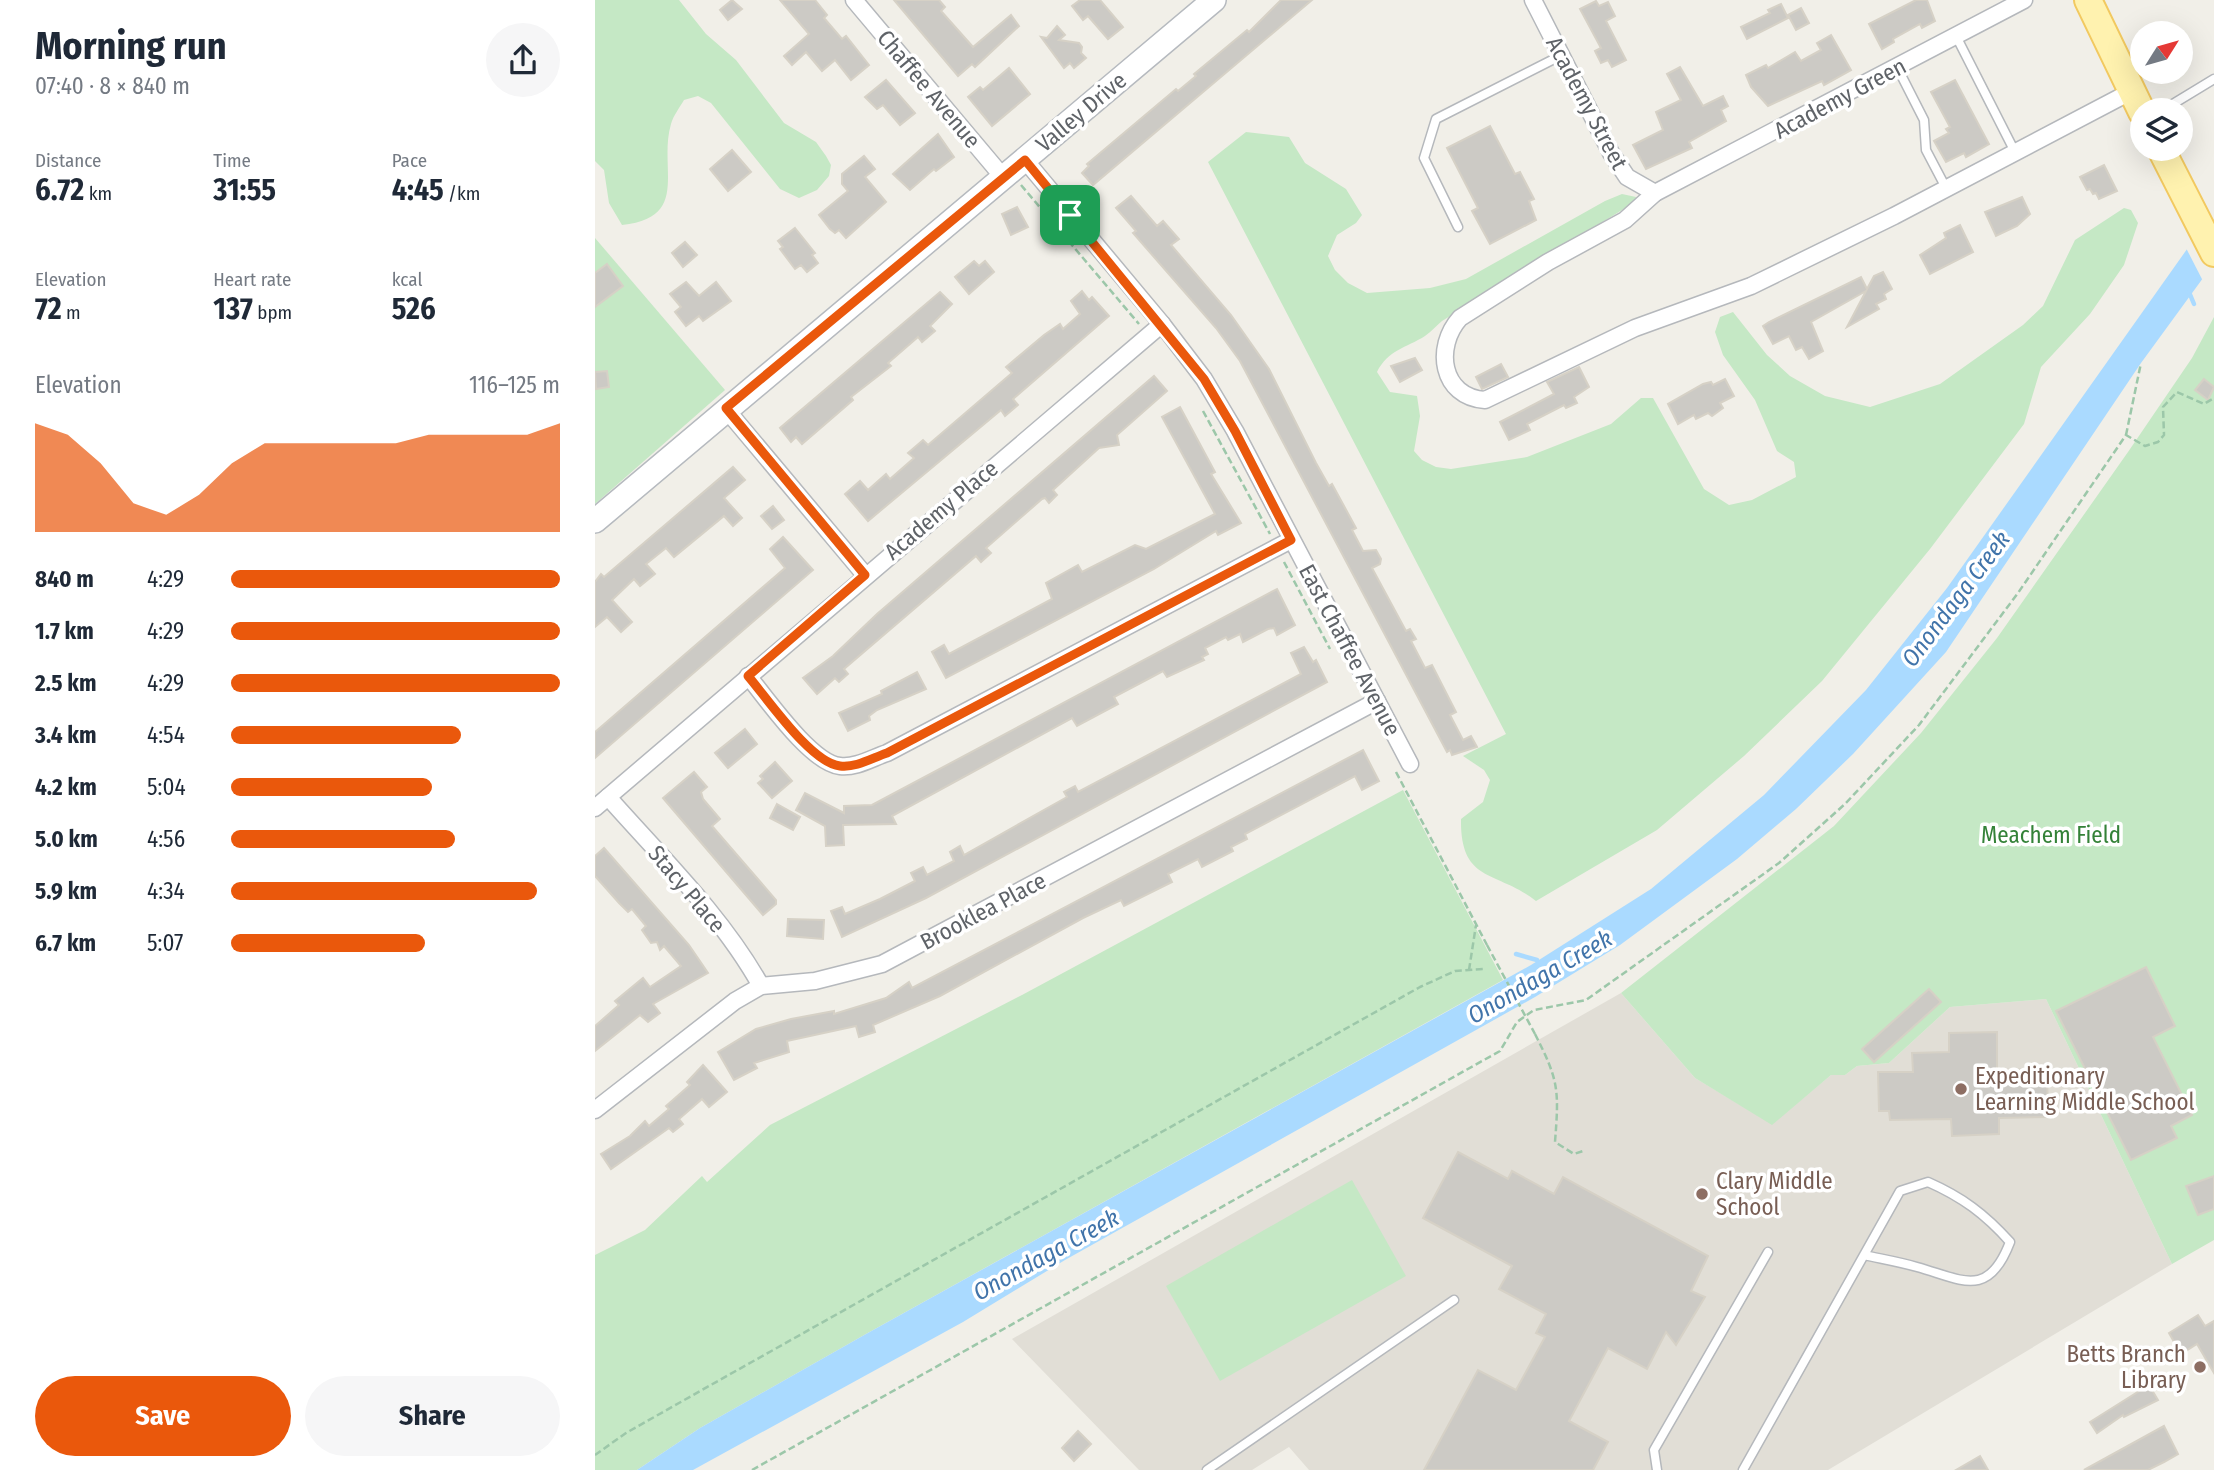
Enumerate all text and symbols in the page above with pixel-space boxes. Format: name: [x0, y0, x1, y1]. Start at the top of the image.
north arrow: [2130, 21, 2193, 84]
map controls: [2130, 21, 2193, 161]
text: Morning run: [35, 23, 227, 69]
button: share: [486, 23, 560, 97]
street label: Chaffee Avenue: [871, 24, 987, 154]
street label: Academy Street: [1540, 32, 1634, 175]
street label: Academy Green: [1769, 52, 1911, 144]
street label: Valley Drive: [1030, 66, 1132, 158]
text: 07:40 · 8 × 840 m: [35, 72, 190, 100]
button: layers: [2130, 98, 2193, 161]
text: Distance: [35, 149, 102, 172]
text: Time: [213, 149, 251, 172]
text: Pace: [392, 149, 427, 172]
text: 6.72: [35, 172, 84, 208]
text: 31:55: [213, 172, 276, 208]
text: 4:45: [392, 172, 444, 208]
text: km: [84, 182, 112, 205]
text: /km: [444, 182, 480, 205]
pin: [1040, 185, 1100, 245]
icon: arrive: [1051, 196, 1089, 234]
text: Elevation: [35, 268, 107, 291]
text: Heart rate: [213, 268, 291, 291]
text: kcal: [392, 268, 422, 291]
text: 72: [35, 291, 62, 327]
text: 137: [213, 291, 253, 327]
text: 526: [392, 291, 436, 327]
text: m: [62, 301, 81, 324]
text: bpm: [253, 301, 292, 324]
text: Elevation: [35, 371, 122, 399]
text: 116–125 m: [469, 371, 560, 399]
street label: Academy Place: [879, 454, 1003, 566]
water label: Onondaga Creek: [1896, 526, 2016, 672]
street label: East Chaffee Avenue: [1293, 559, 1407, 741]
text: 840 m: [35, 565, 94, 593]
text: 4:29: [147, 565, 184, 593]
text: 1.7 km: [35, 617, 94, 645]
text: 4:29: [147, 617, 184, 645]
text: 2.5 km: [35, 669, 96, 697]
text: 4:29: [147, 669, 184, 697]
text: 3.4 km: [35, 721, 97, 749]
text: 4:54: [147, 721, 185, 749]
text: 4.2 km: [35, 773, 97, 801]
text: 5:04: [147, 773, 186, 801]
park label: Meachem Field: [1981, 821, 2121, 849]
text: 5.0 km: [35, 825, 98, 853]
text: 4:56: [147, 825, 185, 853]
street label: Stacy Place: [642, 840, 732, 938]
street label: Brooklea Place: [915, 866, 1051, 956]
text: 5.9 km: [35, 877, 97, 905]
text: 4:34: [147, 877, 185, 905]
water label: Onondaga Creek: [1463, 924, 1617, 1030]
text: 6.7 km: [35, 929, 96, 957]
text: 5:07: [147, 929, 183, 957]
place label: Expeditionary Learning Middle School: [1975, 1062, 2195, 1116]
marker: Expeditionary Learning Middle School: [1953, 1081, 1969, 1097]
place label: Clary Middle School: [1716, 1167, 1833, 1221]
marker: Clary Middle School: [1694, 1186, 1710, 1202]
water label: Onondaga Creek: [968, 1203, 1124, 1307]
place label: Betts Branch Library: [2067, 1340, 2187, 1394]
marker: Betts Branch Library: [2192, 1359, 2208, 1375]
button: Save: [35, 1376, 291, 1456]
button: Share: [305, 1376, 560, 1456]

